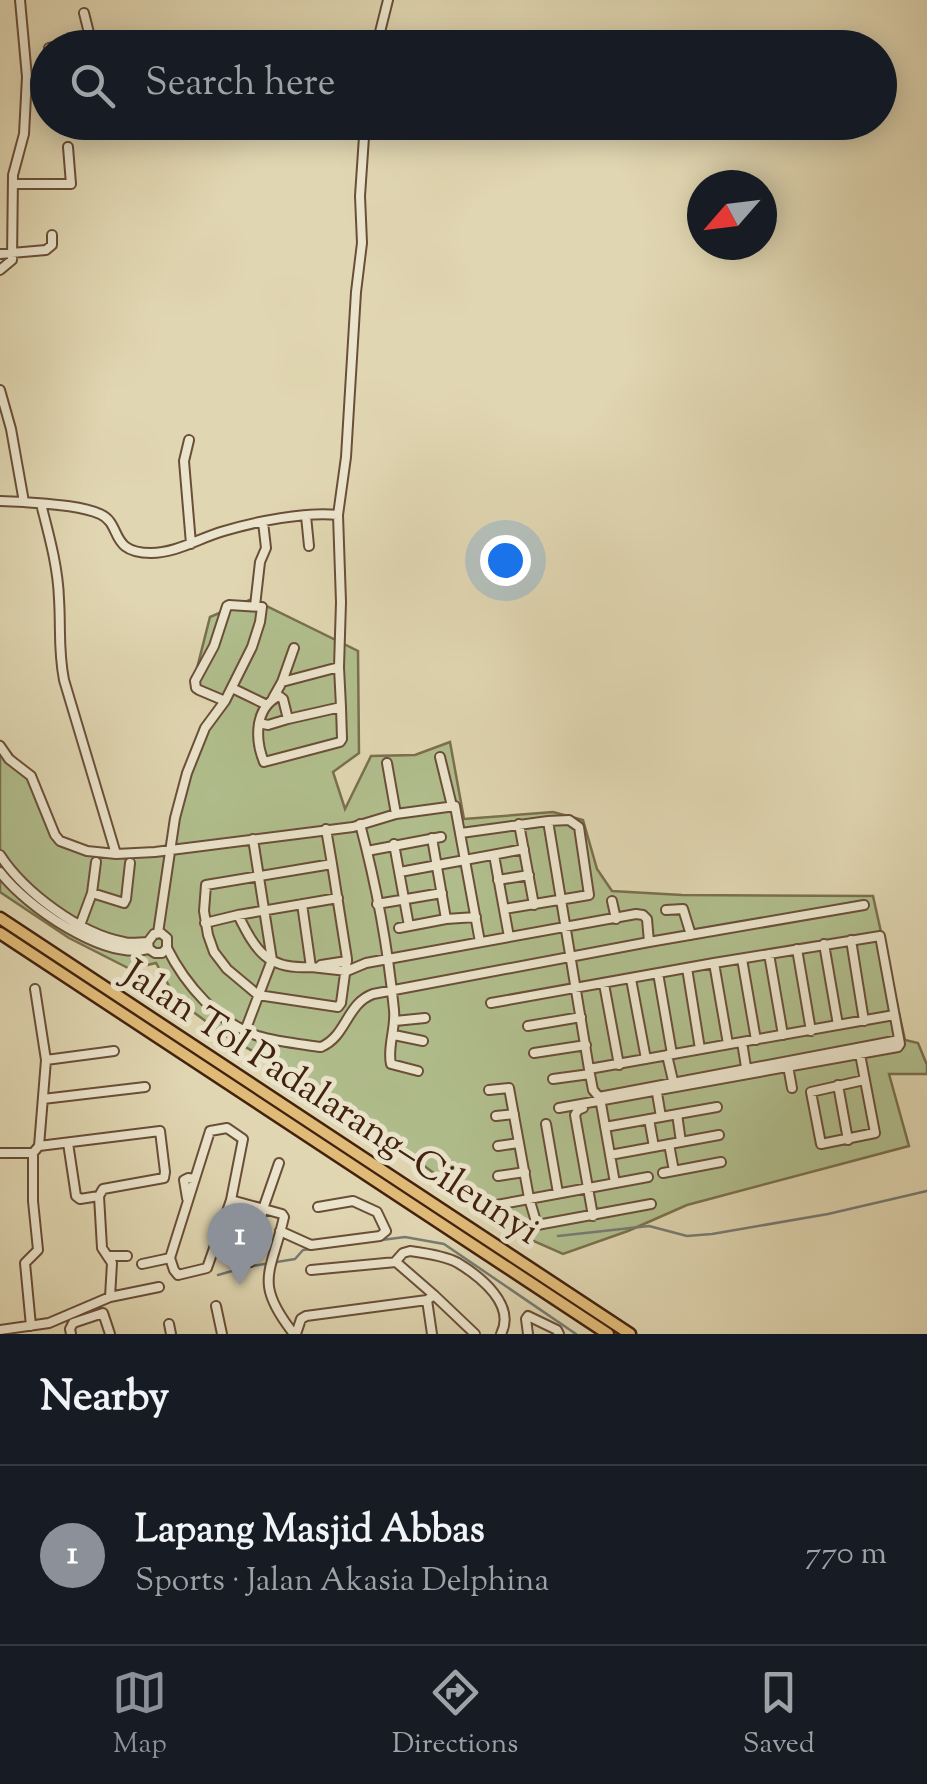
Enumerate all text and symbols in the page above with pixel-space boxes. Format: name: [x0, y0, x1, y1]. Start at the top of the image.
search box: [30, 30, 897, 140]
icon: search: [65, 58, 120, 113]
text: Search here: [145, 58, 336, 112]
north arrow: [687, 170, 777, 260]
your location: [480, 535, 531, 586]
street label: Jalan Tol Padalarang–Cileunyi: [109, 948, 549, 1260]
pin: 1: [208, 1202, 272, 1285]
text: Nearby: [40, 1369, 169, 1429]
text: Lapang Masjid Abbas: [135, 1505, 485, 1559]
text: 1: [67, 1532, 78, 1578]
text: 770 m: [805, 1532, 887, 1578]
text: Sports · Jalan Akasia Delphina: [135, 1559, 549, 1605]
tab: Map: [112, 1665, 167, 1765]
tab: Directions: [392, 1665, 518, 1765]
tab: Saved: [743, 1665, 815, 1765]

